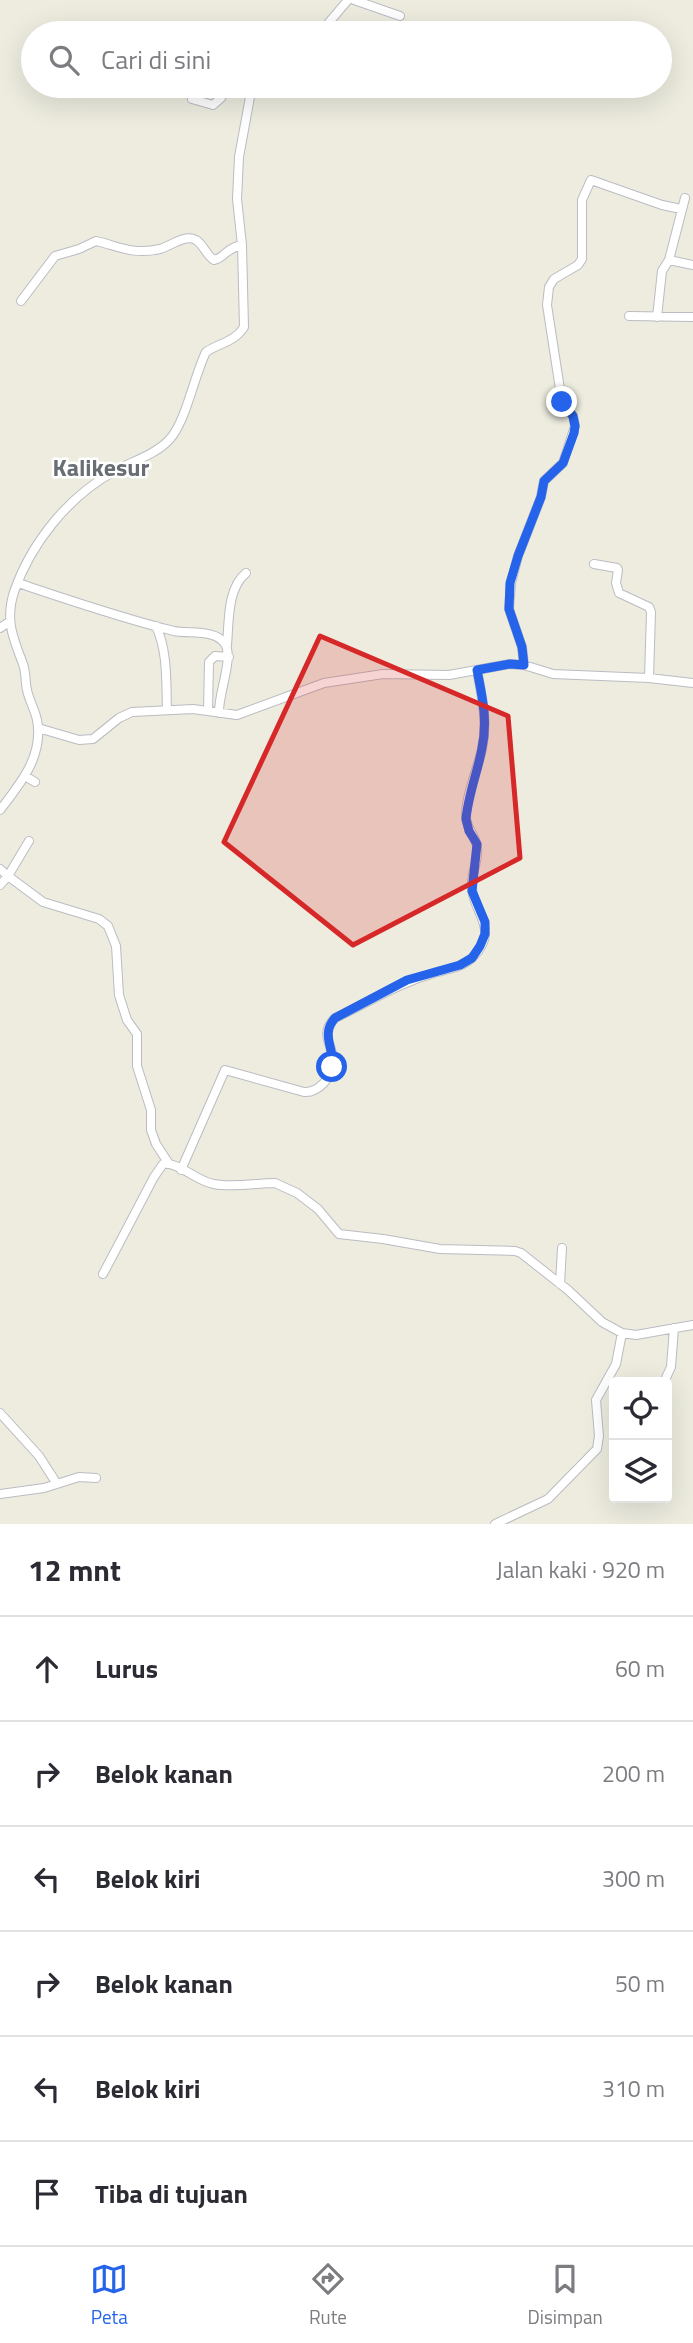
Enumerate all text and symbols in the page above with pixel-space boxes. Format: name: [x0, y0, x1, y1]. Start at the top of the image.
search box: [21, 21, 672, 98]
text: Cari di sini: [101, 40, 211, 79]
icon: search: [45, 41, 83, 79]
route end: [546, 386, 577, 417]
district label: Kalikesur: [53, 449, 150, 485]
route start: [316, 1051, 347, 1082]
map controls: [609, 1377, 672, 1503]
button: locate: [609, 1377, 672, 1440]
button: layers: [609, 1440, 672, 1503]
text: 12 mnt: [28, 1547, 121, 1593]
text: Jalan kaki · 920 m: [496, 1552, 665, 1587]
text: Lurus: [95, 1649, 158, 1688]
icon: ahead: [28, 1650, 66, 1688]
text: 60 m: [615, 1651, 665, 1686]
text: Belok kanan: [95, 1754, 233, 1793]
icon: right: [28, 1755, 66, 1793]
text: 200 m: [602, 1756, 665, 1791]
text: Belok kiri: [95, 1859, 201, 1898]
icon: left: [28, 1860, 66, 1898]
text: 300 m: [602, 1861, 665, 1896]
text: Belok kanan: [95, 1964, 233, 2003]
icon: right: [28, 1965, 66, 2003]
text: 50 m: [615, 1966, 665, 2001]
text: Belok kiri: [95, 2069, 201, 2108]
icon: left: [28, 2070, 66, 2108]
text: 310 m: [602, 2071, 665, 2106]
text: Tiba di tujuan: [95, 2174, 248, 2213]
icon: arrive: [28, 2175, 66, 2213]
tab: Peta: [90, 2260, 128, 2331]
tab: Rute: [309, 2260, 347, 2331]
tab: Disimpan: [528, 2260, 603, 2331]

